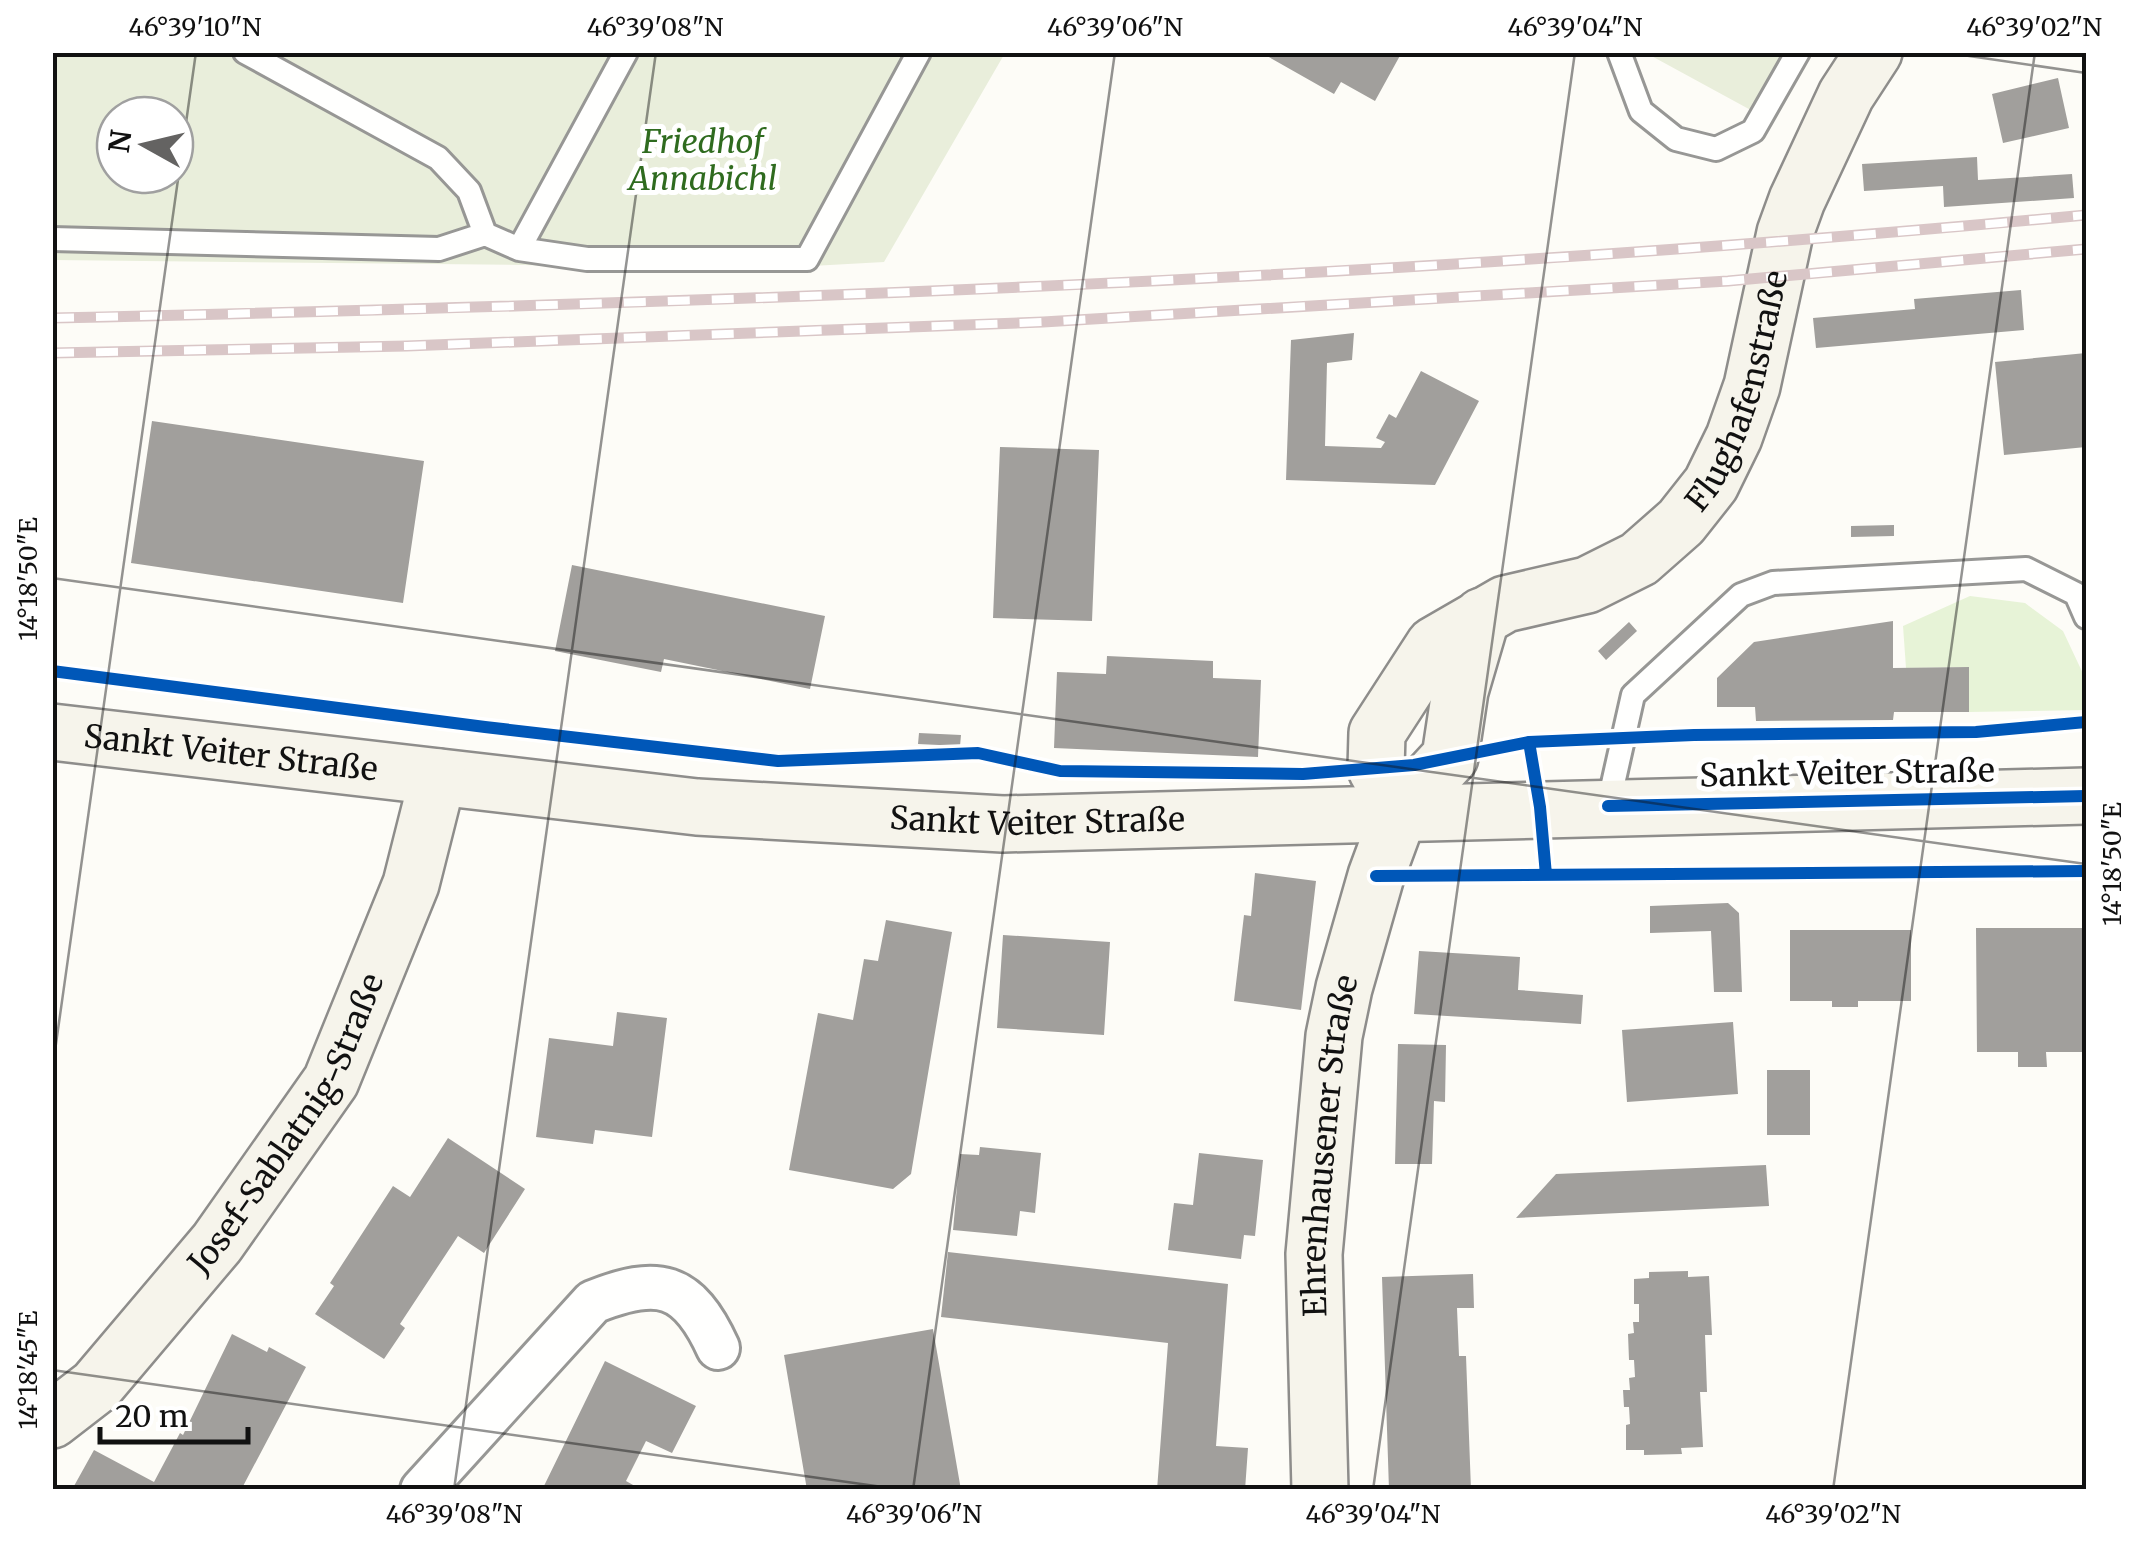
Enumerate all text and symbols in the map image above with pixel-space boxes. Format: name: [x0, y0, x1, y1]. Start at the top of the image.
text: 46°39'10"N: [129, 11, 261, 43]
text: 46°39'08"N: [587, 11, 723, 43]
text: 46°39'06"N: [1047, 11, 1183, 43]
text: 46°39'04"N: [1508, 11, 1642, 43]
text: 46°39'02"N: [1966, 11, 2102, 43]
north arrow: [95, 95, 195, 195]
park label: Friedhof Annabichl: [626, 122, 777, 199]
text: N: [101, 128, 140, 155]
street label: Flughafenstraße: [1677, 267, 1796, 520]
text: 14°18'50"E: [12, 517, 44, 641]
street label: Sankt Veiter Straße: [82, 716, 380, 790]
street label: Sankt Veiter Straße: [1699, 750, 1995, 796]
street label: Sankt Veiter Straße: [888, 798, 1185, 844]
text: 14°18'50"E: [2096, 802, 2128, 926]
street label: Josef-Sablatnig-Straße: [179, 968, 392, 1283]
street label: Ehrenhausener Straße: [1293, 970, 1367, 1317]
text: 14°18'45"E: [12, 1311, 44, 1429]
scale bar: [100, 1382, 248, 1444]
text: 20 m: [115, 1397, 189, 1435]
text: 46°39'08"N: [386, 1498, 522, 1530]
text: 46°39'06"N: [846, 1498, 982, 1530]
text: 46°39'04"N: [1306, 1498, 1440, 1530]
text: 46°39'02"N: [1765, 1498, 1901, 1530]

